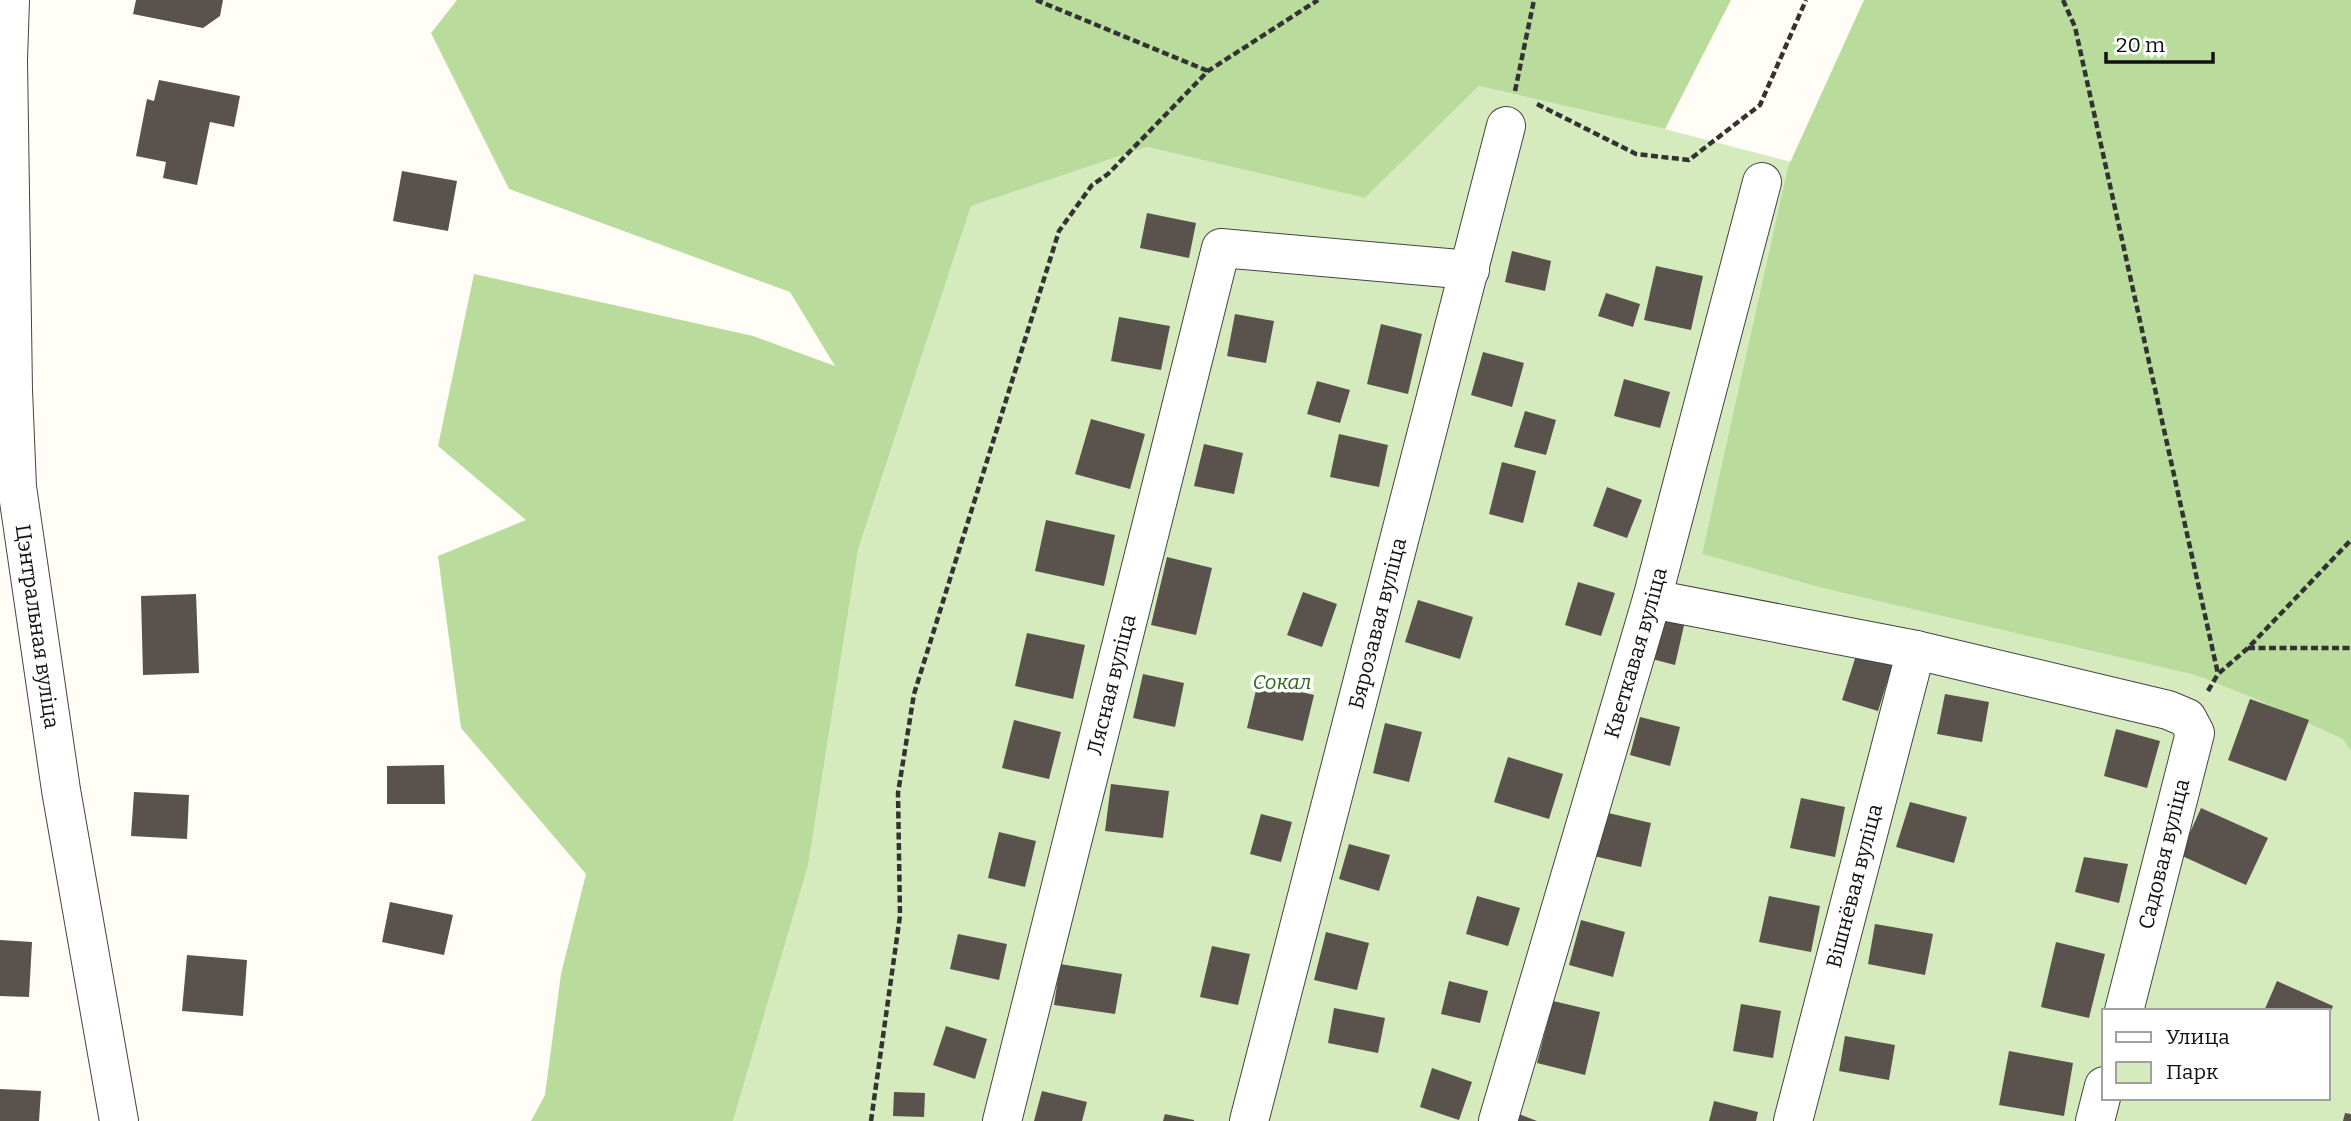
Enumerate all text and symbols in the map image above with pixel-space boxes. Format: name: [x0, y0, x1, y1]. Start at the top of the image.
scale bar: [2106, 21, 2213, 65]
text: 20 m: [2116, 32, 2165, 58]
street label: Цэнтральная вуліца: [10, 523, 65, 731]
street label: Бярозавая вуліца: [1343, 534, 1412, 712]
street label: Кветкавая вуліца: [1599, 564, 1673, 741]
street label: Лясная вуліца: [1081, 611, 1142, 758]
park label: Сокал: [1253, 669, 1311, 695]
street label: Садовая вуліца: [2133, 776, 2195, 932]
street label: Вішнёвая вуліца: [1821, 801, 1888, 971]
legend: [2102, 1009, 2330, 1100]
text: Улица: [2166, 1024, 2230, 1050]
text: Парк: [2166, 1059, 2219, 1085]

